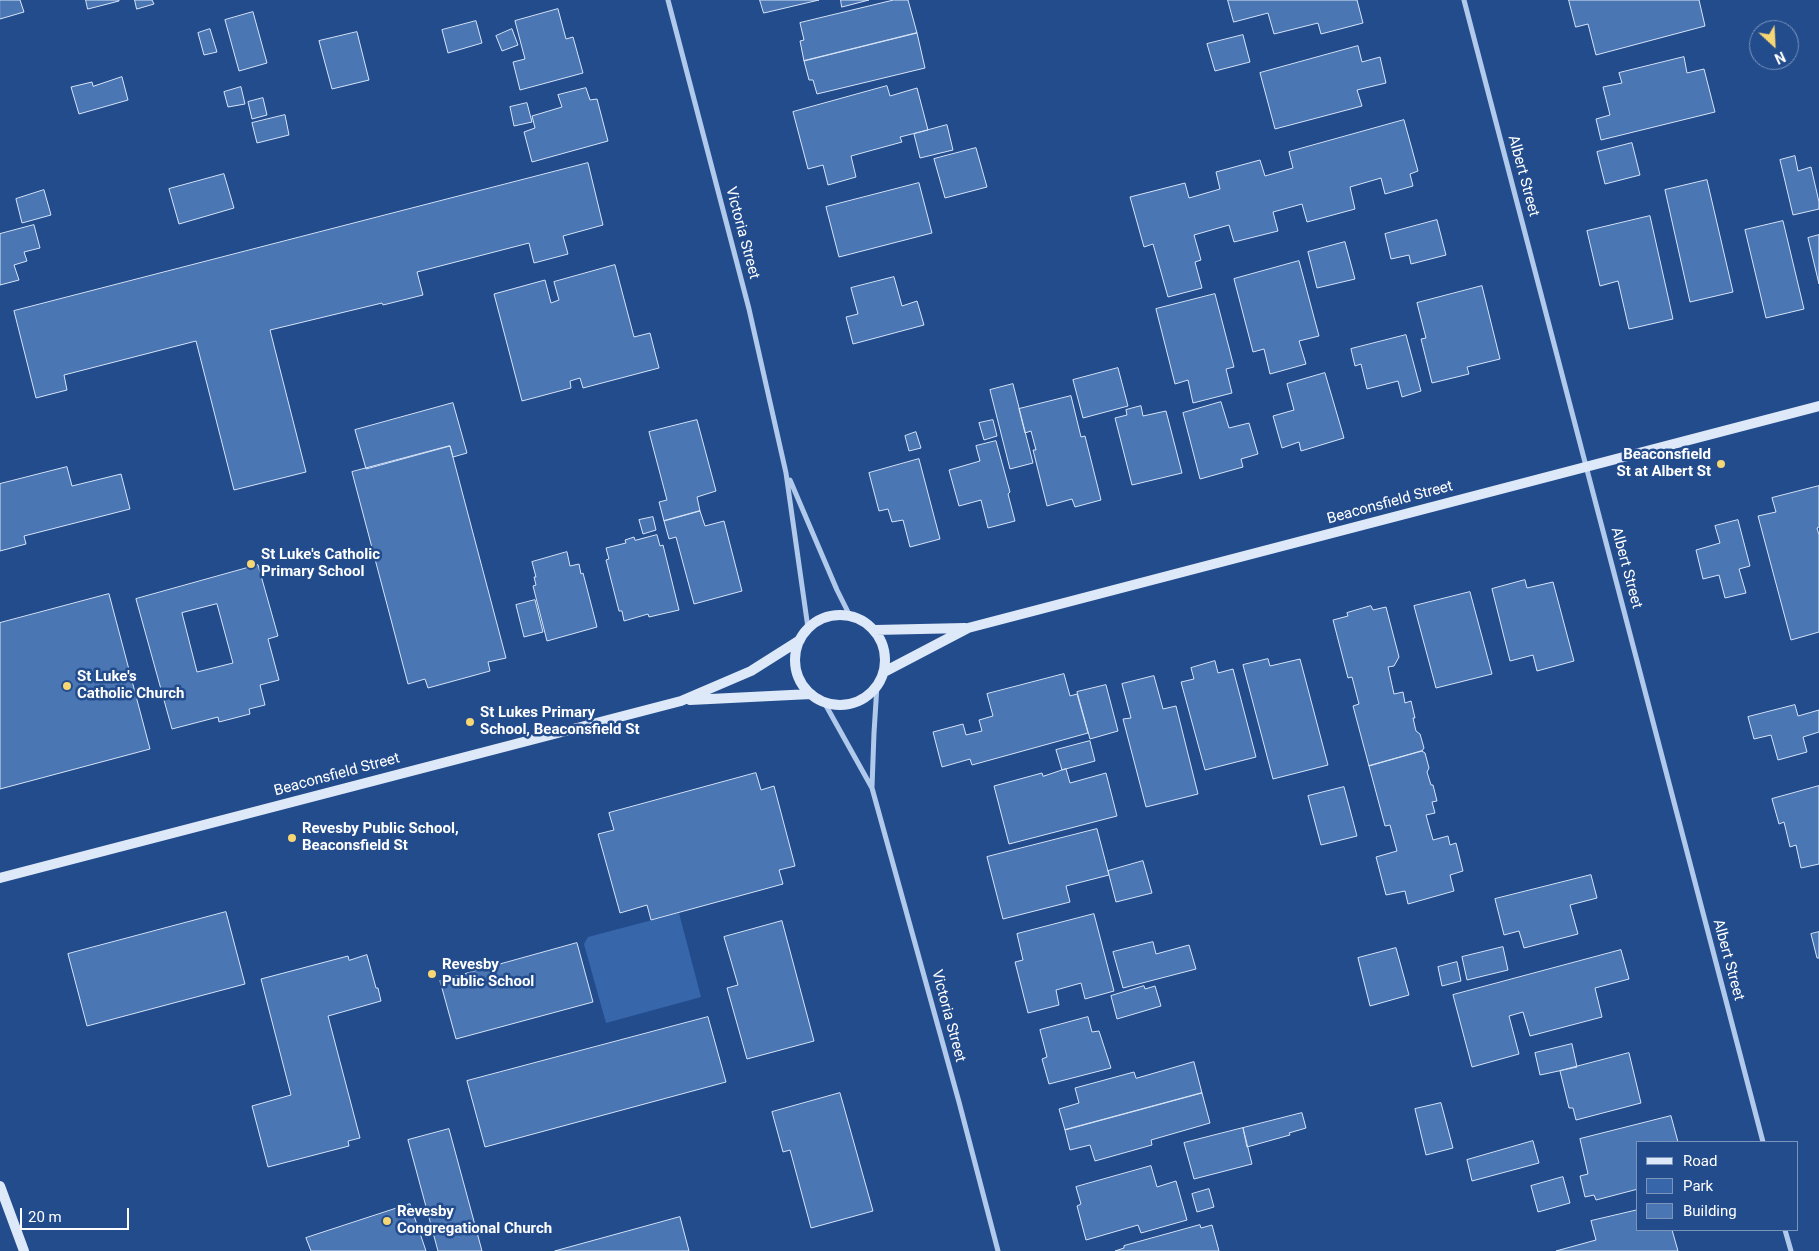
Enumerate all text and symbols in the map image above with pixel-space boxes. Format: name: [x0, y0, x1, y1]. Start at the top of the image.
north arrow: [1749, 20, 1799, 70]
text: N: [1772, 48, 1788, 67]
street label: Albert Street: [1504, 133, 1542, 219]
street label: Victoria Street: [721, 185, 763, 281]
place label: Beaconsfield St at Albert St: [1617, 446, 1711, 481]
marker: Beaconsfield St at Albert St: [1715, 458, 1727, 470]
street label: Beaconsfield Street: [1325, 478, 1455, 528]
street label: Albert Street: [1607, 525, 1645, 611]
place label: St Luke's Catholic Primary School: [261, 546, 380, 581]
marker: St Luke's Catholic Primary School: [245, 558, 257, 570]
place label: St Luke's Catholic Church: [77, 668, 184, 703]
marker: St Luke's Catholic Church: [61, 680, 73, 692]
place label: St Lukes Primary School, Beaconsfield St: [480, 704, 640, 739]
marker: St Lukes Primary School, Beaconsfield St: [464, 716, 476, 728]
street label: Beaconsfield Street: [272, 750, 402, 800]
place label: Revesby Public School, Beaconsfield St: [302, 820, 459, 855]
marker: Revesby Public School, Beaconsfield St: [286, 832, 298, 844]
street label: Albert Street: [1709, 917, 1747, 1003]
place label: Revesby Public School: [442, 956, 534, 991]
marker: Revesby Public School: [426, 968, 438, 980]
street label: Victoria Street: [927, 968, 969, 1064]
legend: [1636, 1141, 1799, 1231]
text: Road: [1683, 1152, 1717, 1170]
text: Park: [1683, 1177, 1713, 1195]
scale bar: [22, 1198, 131, 1230]
text: Building: [1683, 1202, 1737, 1220]
place label: Revesby Congregational Church: [397, 1203, 552, 1238]
text: 20 m: [28, 1208, 62, 1226]
marker: Revesby Congregational Church: [381, 1215, 393, 1227]

